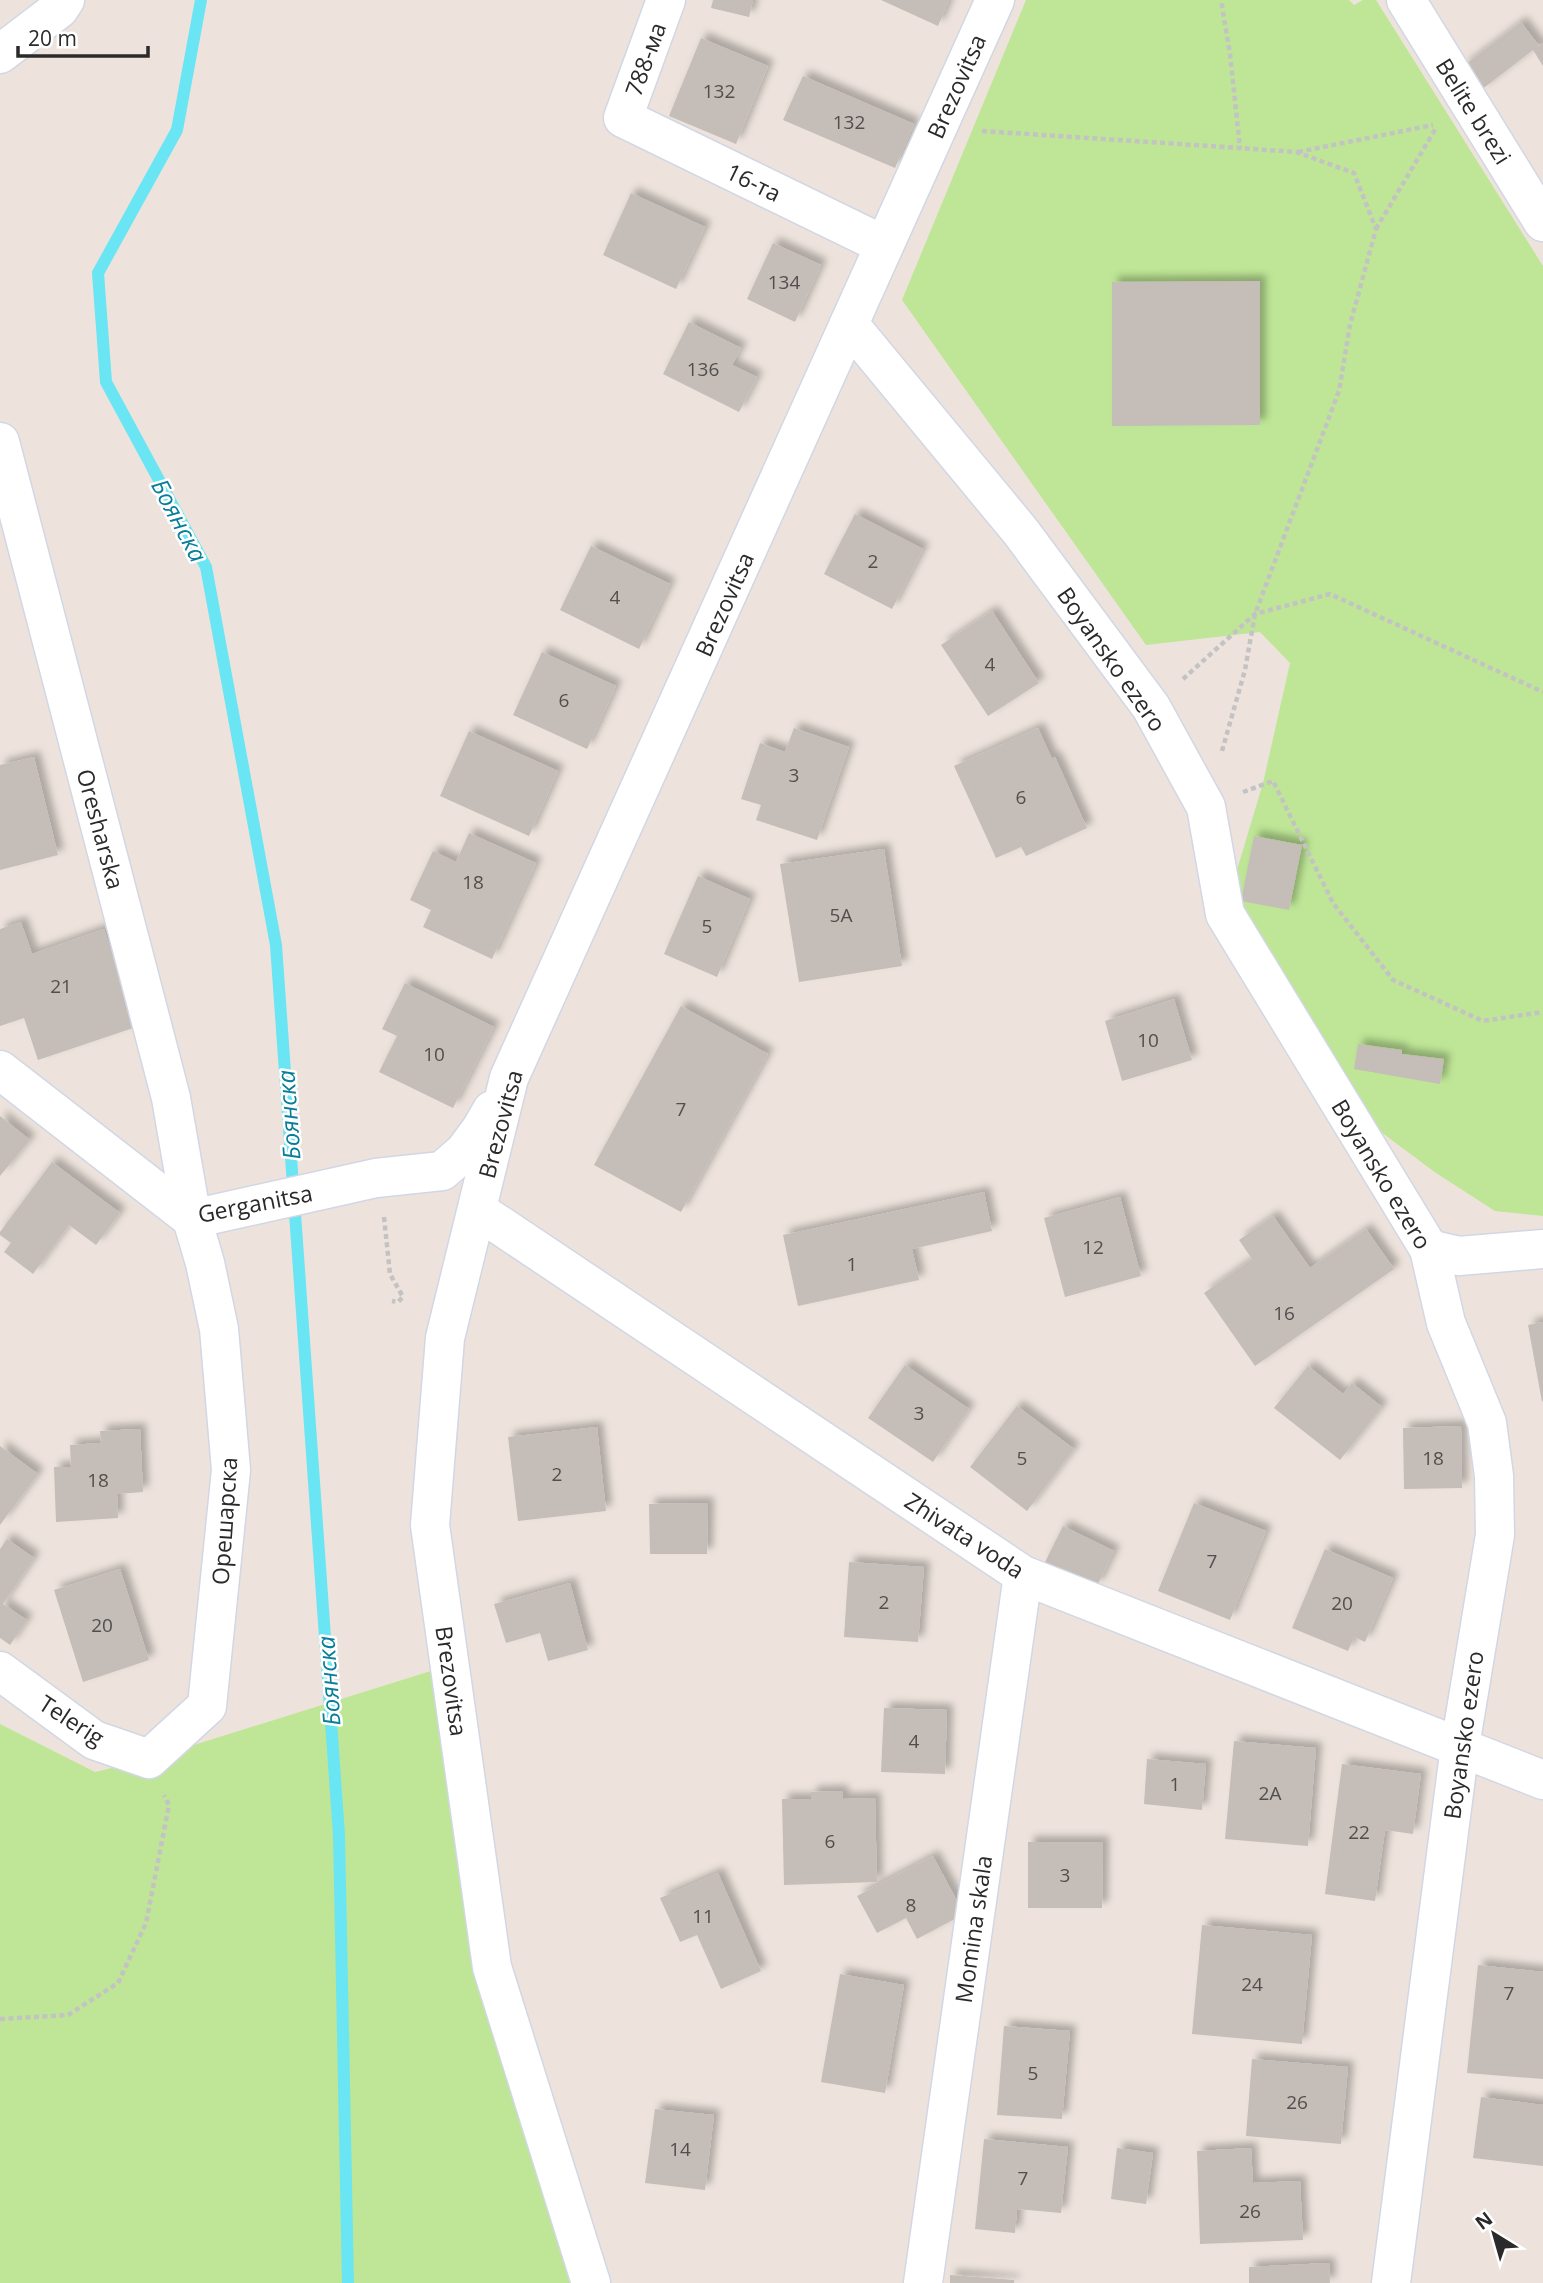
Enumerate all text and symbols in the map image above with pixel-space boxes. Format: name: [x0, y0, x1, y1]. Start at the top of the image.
scale bar: [18, 14, 147, 58]
street label: 788-ма: [617, 18, 673, 100]
text: 20 m: [28, 24, 77, 52]
street label: Brezovitsa: [919, 29, 993, 143]
street label: Belite brezi: [1429, 52, 1519, 170]
house number: 132: [703, 78, 735, 104]
house number: 132: [833, 109, 865, 135]
street label: 16-та: [721, 155, 787, 209]
house number: 134: [768, 269, 800, 295]
house number: 136: [687, 356, 719, 382]
water label: Боянска: [144, 473, 216, 568]
street label: Brezovitsa: [687, 547, 761, 661]
house number: 2: [868, 548, 878, 574]
street label: Boyansko ezero: [1050, 580, 1174, 738]
house number: 4: [610, 584, 621, 610]
house number: 4: [985, 651, 996, 677]
house number: 6: [559, 687, 569, 713]
house number: 3: [789, 762, 799, 788]
street label: Oresharska: [70, 765, 132, 893]
house number: 6: [1016, 784, 1026, 810]
house number: 18: [462, 869, 484, 895]
house number: 5А: [830, 902, 852, 928]
house number: 5: [702, 913, 712, 939]
house number: 21: [50, 973, 72, 999]
house number: 10: [1137, 1027, 1159, 1053]
house number: 10: [423, 1041, 445, 1067]
street label: Brezovitsa: [470, 1066, 530, 1182]
water label: Боянска: [268, 1069, 308, 1161]
street label: Boyansko ezero: [1325, 1093, 1439, 1255]
house number: 7: [676, 1096, 686, 1122]
street label: Gerganitsa: [195, 1176, 315, 1230]
house number: 12: [1082, 1234, 1104, 1260]
house number: 1: [847, 1251, 857, 1277]
house number: 16: [1273, 1300, 1295, 1326]
house number: 3: [914, 1400, 924, 1426]
house number: 5: [1017, 1445, 1027, 1471]
house number: 18: [1422, 1445, 1444, 1471]
street label: Орешарска: [204, 1456, 244, 1586]
house number: 2: [552, 1461, 562, 1487]
house number: 18: [87, 1467, 109, 1493]
street label: Zhivata voda: [899, 1484, 1031, 1586]
house number: 7: [1207, 1548, 1217, 1574]
house number: 2: [879, 1589, 889, 1615]
house number: 20: [1331, 1590, 1353, 1616]
house number: 20: [91, 1612, 113, 1638]
street label: Brezovitsa: [428, 1624, 476, 1738]
water label: Боянска: [308, 1635, 348, 1727]
street label: Boyansko ezero: [1435, 1649, 1491, 1821]
street label: Telerig: [33, 1687, 111, 1753]
house number: 4: [909, 1728, 920, 1754]
house number: 1: [1170, 1771, 1180, 1797]
house number: 2А: [1259, 1780, 1281, 1806]
house number: 22: [1348, 1819, 1370, 1845]
house number: 6: [825, 1828, 835, 1854]
street label: Momina skala: [947, 1853, 999, 2005]
house number: 3: [1060, 1862, 1070, 1888]
house number: 8: [906, 1892, 916, 1918]
house number: 11: [692, 1903, 714, 1929]
house number: 24: [1241, 1971, 1263, 1997]
house number: 7: [1504, 1980, 1514, 2006]
house number: 5: [1028, 2060, 1038, 2086]
house number: 26: [1286, 2089, 1308, 2115]
house number: 14: [669, 2136, 691, 2162]
house number: 7: [1018, 2165, 1028, 2191]
house number: 26: [1239, 2198, 1261, 2224]
north arrow: [1459, 2199, 1529, 2269]
text: N: [1470, 2205, 1498, 2235]

